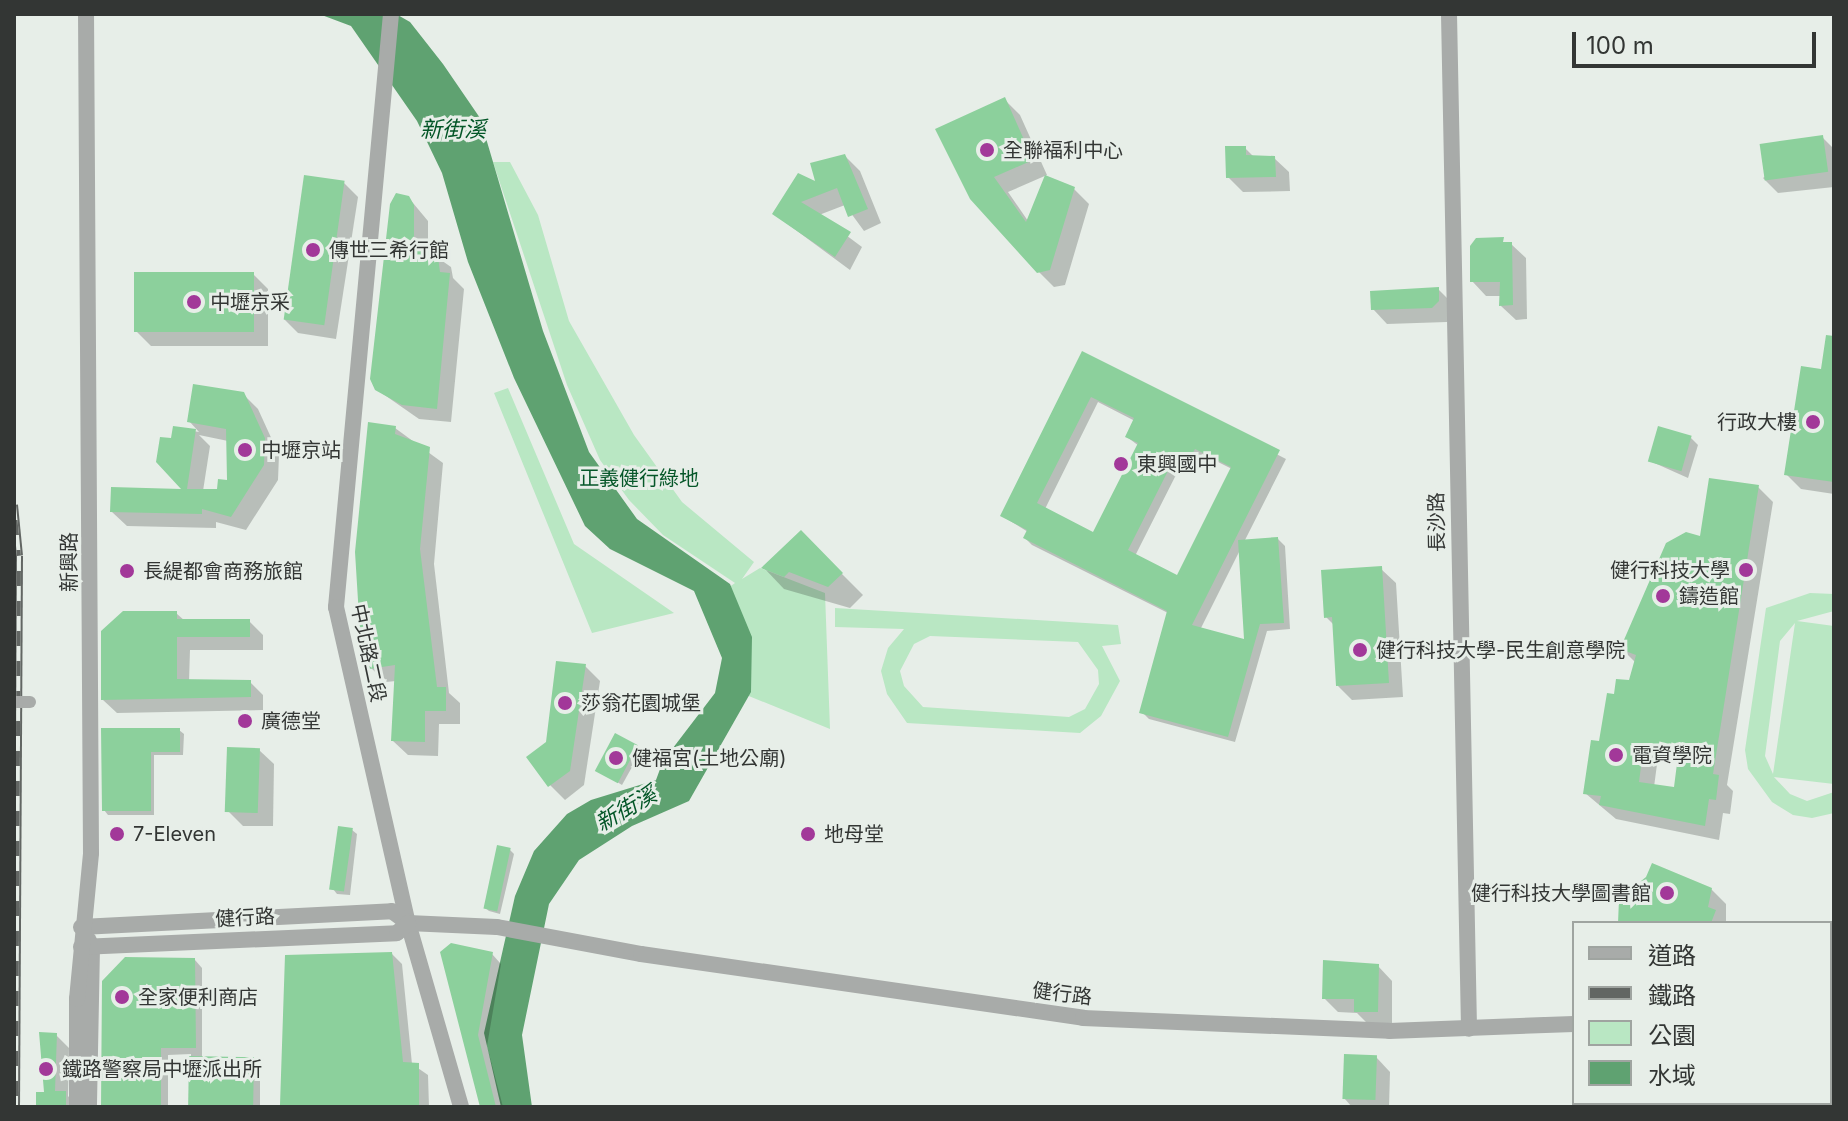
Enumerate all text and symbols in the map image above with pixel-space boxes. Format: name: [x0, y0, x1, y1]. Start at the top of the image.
scale bar: [1576, 16, 1820, 66]
text: 100 m: [1586, 31, 1654, 60]
water label: 新街溪: [420, 117, 486, 143]
place label: 全聯福利中心: [1003, 138, 1123, 162]
marker: 全聯福利中心: [978, 141, 996, 159]
place label: 傳世三希行館: [329, 238, 449, 262]
marker: 傳世三希行館: [304, 241, 322, 259]
place label: 中壢京采: [210, 290, 290, 314]
marker: 中壢京采: [185, 293, 203, 311]
place label: 行政大樓: [1717, 410, 1797, 434]
marker: 行政大樓: [1804, 413, 1822, 431]
place label: 中壢京站: [261, 438, 341, 462]
marker: 中壢京站: [236, 441, 254, 459]
place label: 東興國中: [1137, 452, 1217, 476]
marker: 東興國中: [1112, 455, 1130, 473]
park label: 正義健行綠地: [579, 466, 699, 490]
street label: 長沙路: [1424, 492, 1450, 552]
street label: 新興路: [57, 532, 81, 592]
place label: 健行科技大學: [1610, 558, 1730, 582]
place label: 長緹都會商務旅館: [143, 559, 303, 583]
marker: 健行科技大學: [1737, 561, 1755, 579]
marker: 長緹都會商務旅館: [118, 562, 136, 580]
place label: 鑄造館: [1679, 584, 1739, 608]
marker: 鑄造館: [1654, 587, 1672, 605]
street label: 中北路二段: [346, 602, 390, 704]
place label: 健行科技大學-民生創意學院: [1376, 638, 1625, 662]
marker: 健行科技大學-民生創意學院: [1351, 641, 1369, 659]
place label: 莎翁花園城堡: [581, 691, 701, 715]
marker: 莎翁花園城堡: [556, 694, 574, 712]
place label: 廣德堂: [261, 709, 321, 733]
marker: 廣德堂: [236, 712, 254, 730]
place label: 電資學院: [1632, 743, 1712, 767]
place label: 健福宮(土地公廟): [632, 746, 787, 770]
marker: 電資學院: [1607, 746, 1625, 764]
marker: 健福宮(土地公廟): [607, 749, 625, 767]
water label: 新街溪: [591, 781, 661, 837]
place label: 7-Eleven: [133, 822, 216, 846]
place label: 地母堂: [824, 822, 884, 846]
marker: 7-Eleven: [108, 825, 126, 843]
marker: 地母堂: [799, 825, 817, 843]
place label: 健行科技大學圖書館: [1471, 881, 1651, 905]
marker: 健行科技大學圖書館: [1658, 884, 1676, 902]
street label: 健行路: [214, 904, 276, 932]
legend: [1572, 921, 1832, 1105]
text: 道路: [1648, 941, 1696, 970]
street label: 健行路: [1031, 978, 1093, 1010]
text: 鐵路: [1648, 981, 1696, 1010]
place label: 全家便利商店: [138, 985, 258, 1009]
marker: 全家便利商店: [113, 988, 131, 1006]
text: 公園: [1648, 1021, 1696, 1050]
place label: 鐵路警察局中壢派出所: [62, 1057, 262, 1081]
marker: 鐵路警察局中壢派出所: [37, 1060, 55, 1078]
text: 水域: [1648, 1061, 1696, 1090]

